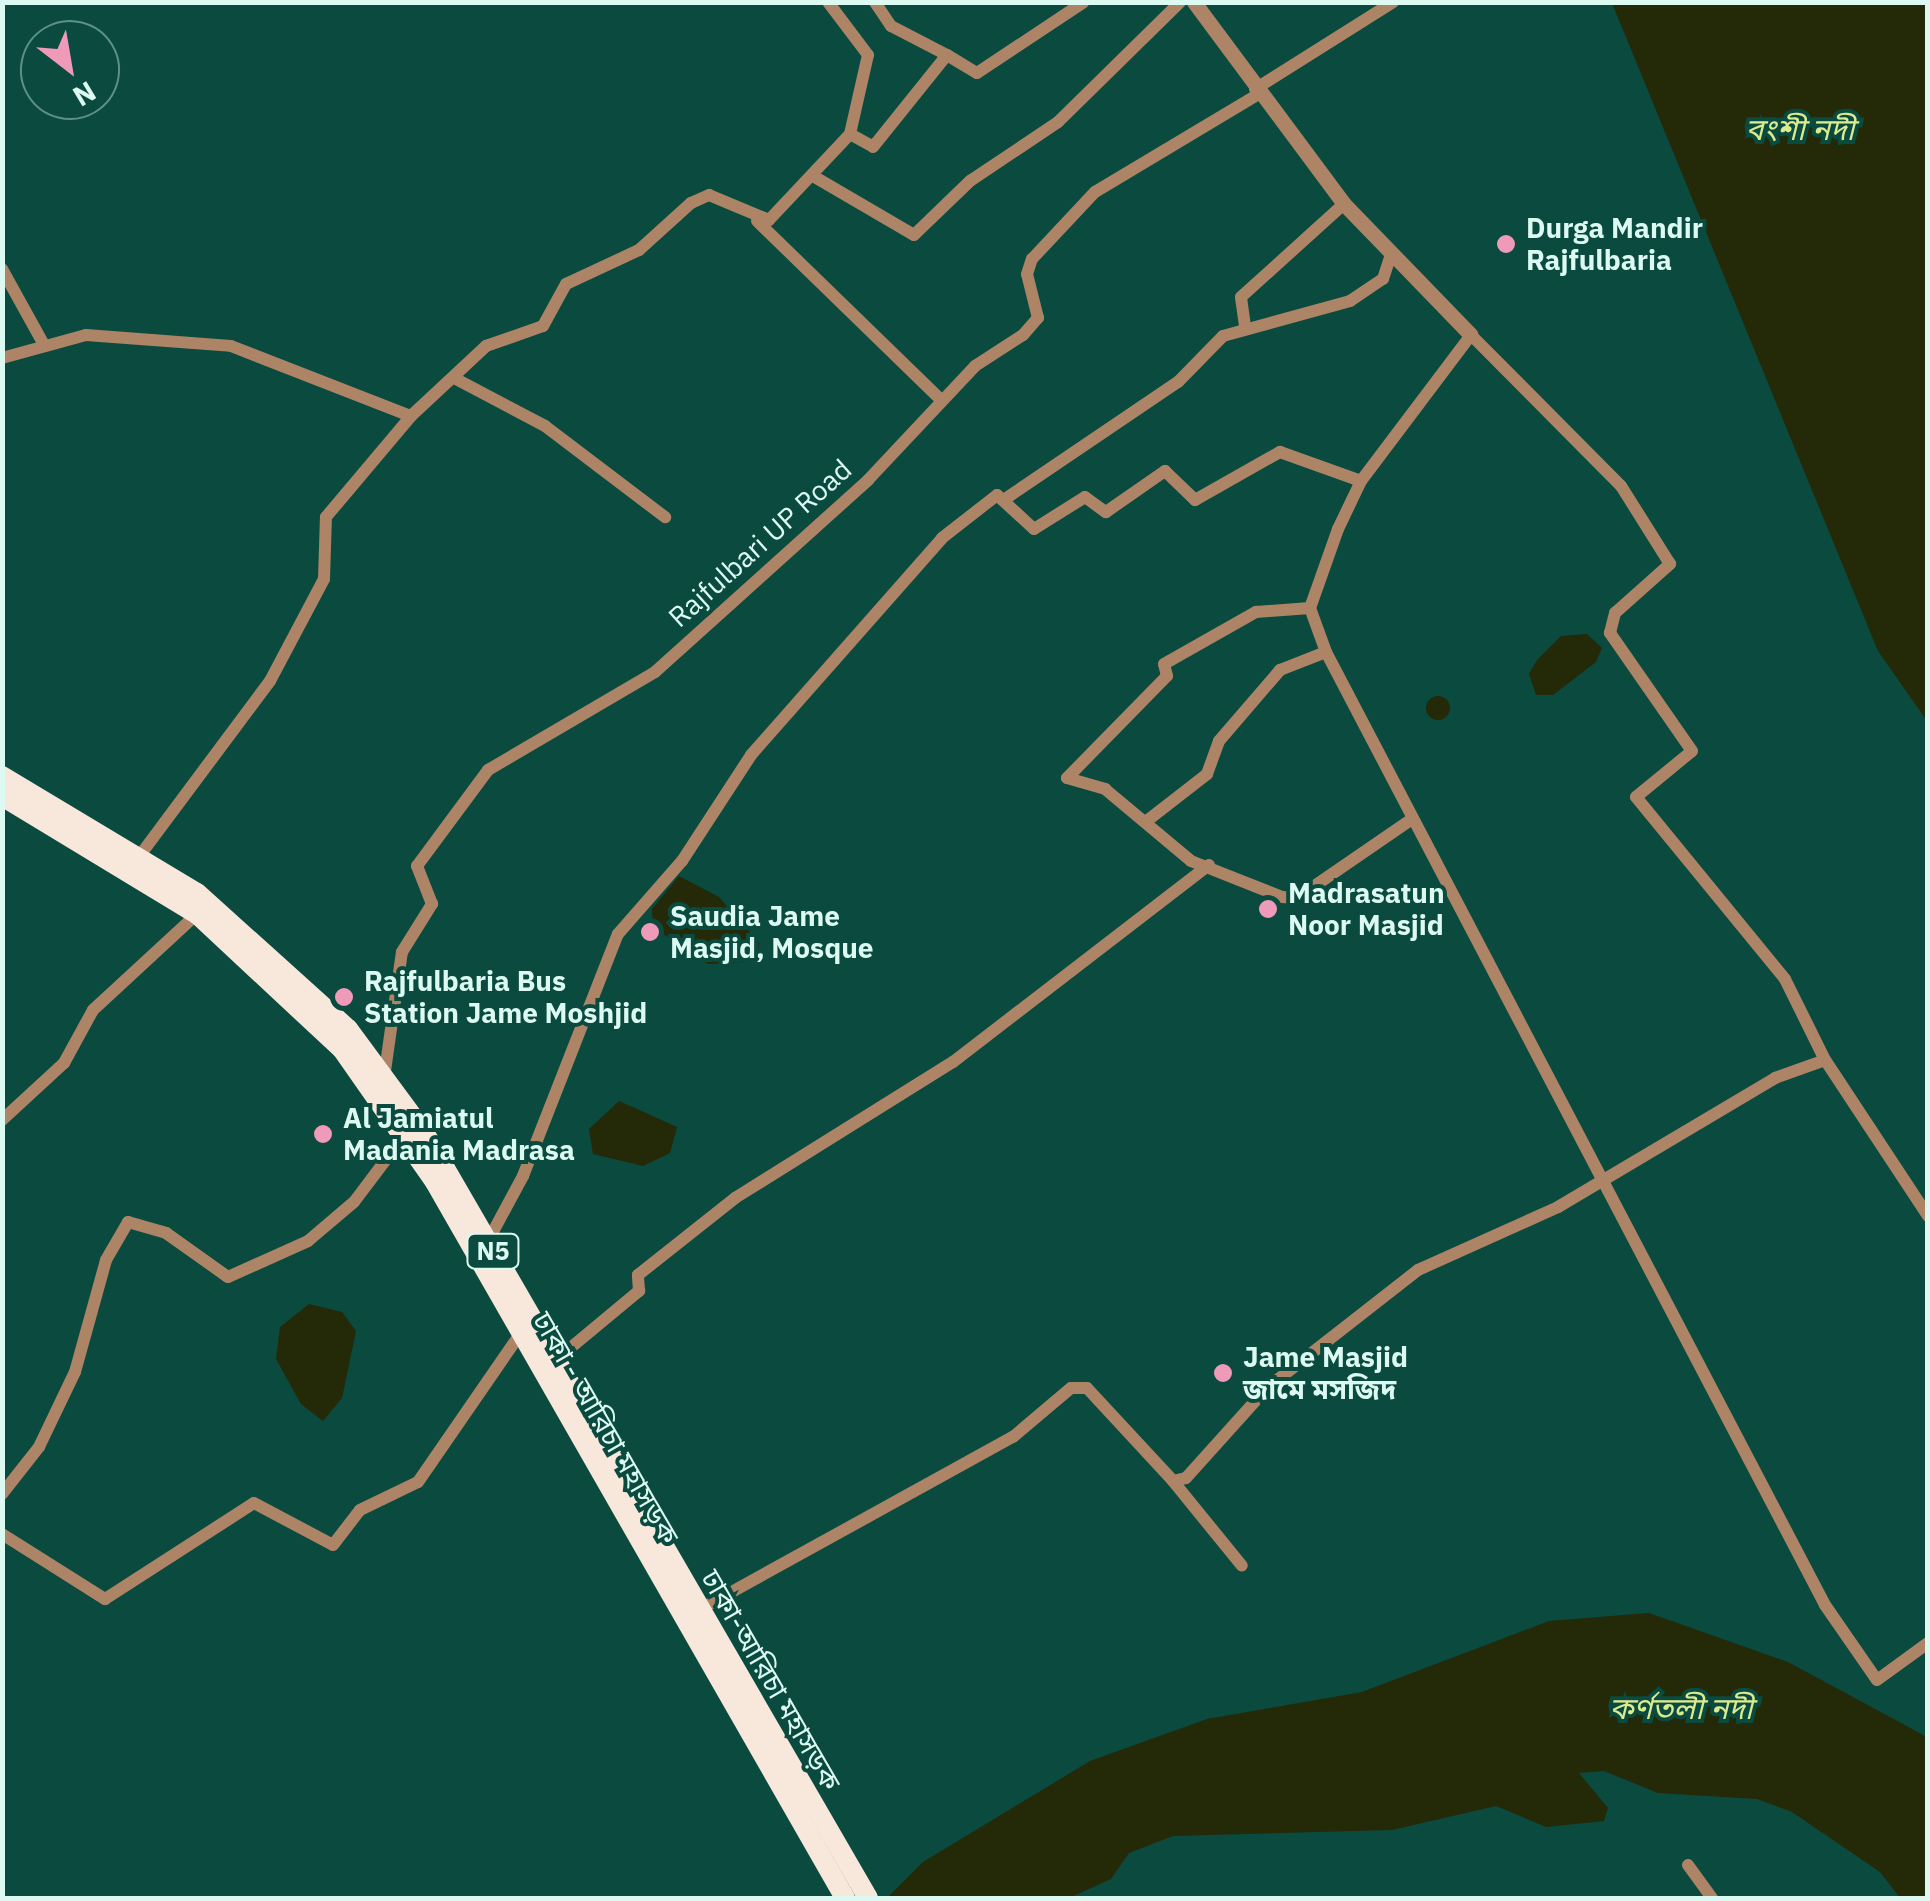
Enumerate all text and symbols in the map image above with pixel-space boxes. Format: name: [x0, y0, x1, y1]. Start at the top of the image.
north arrow: [20, 20, 120, 120]
text: N: [66, 73, 103, 116]
water label: বংশী নদী: [1745, 111, 1855, 147]
place label: Durga Mandir Rajfulbaria: [1526, 211, 1703, 277]
marker: Durga Mandir Rajfulbaria: [1495, 233, 1517, 255]
street label: Rajfulbari UP Road: [662, 452, 858, 634]
place label: Madrasatun Noor Masjid: [1288, 876, 1445, 942]
marker: Madrasatun Noor Masjid: [1257, 898, 1279, 920]
place label: Saudia Jame Masjid, Mosque: [670, 899, 874, 965]
marker: Saudia Jame Masjid, Mosque: [639, 921, 661, 943]
place label: Rajfulbaria Bus Station Jame Moshjid: [364, 964, 647, 1030]
marker: Rajfulbaria Bus Station Jame Moshjid: [333, 986, 355, 1008]
place label: Al Jamiatul Madania Madrasa: [343, 1101, 575, 1167]
marker: Al Jamiatul Madania Madrasa: [312, 1123, 334, 1145]
road number: N5: [466, 1231, 520, 1271]
street label: ঢাকা - আরিচা মহাসড়ক: [526, 1306, 686, 1550]
place label: Jame Masjid জামে মসজিদ: [1243, 1340, 1408, 1406]
marker: Jame Masjid জামে মসজিদ: [1212, 1362, 1234, 1384]
street label: ঢাকা-আরিচা মহাসড়ক: [694, 1564, 848, 1796]
water label: কর্ণতলী নদী: [1609, 1690, 1753, 1726]

